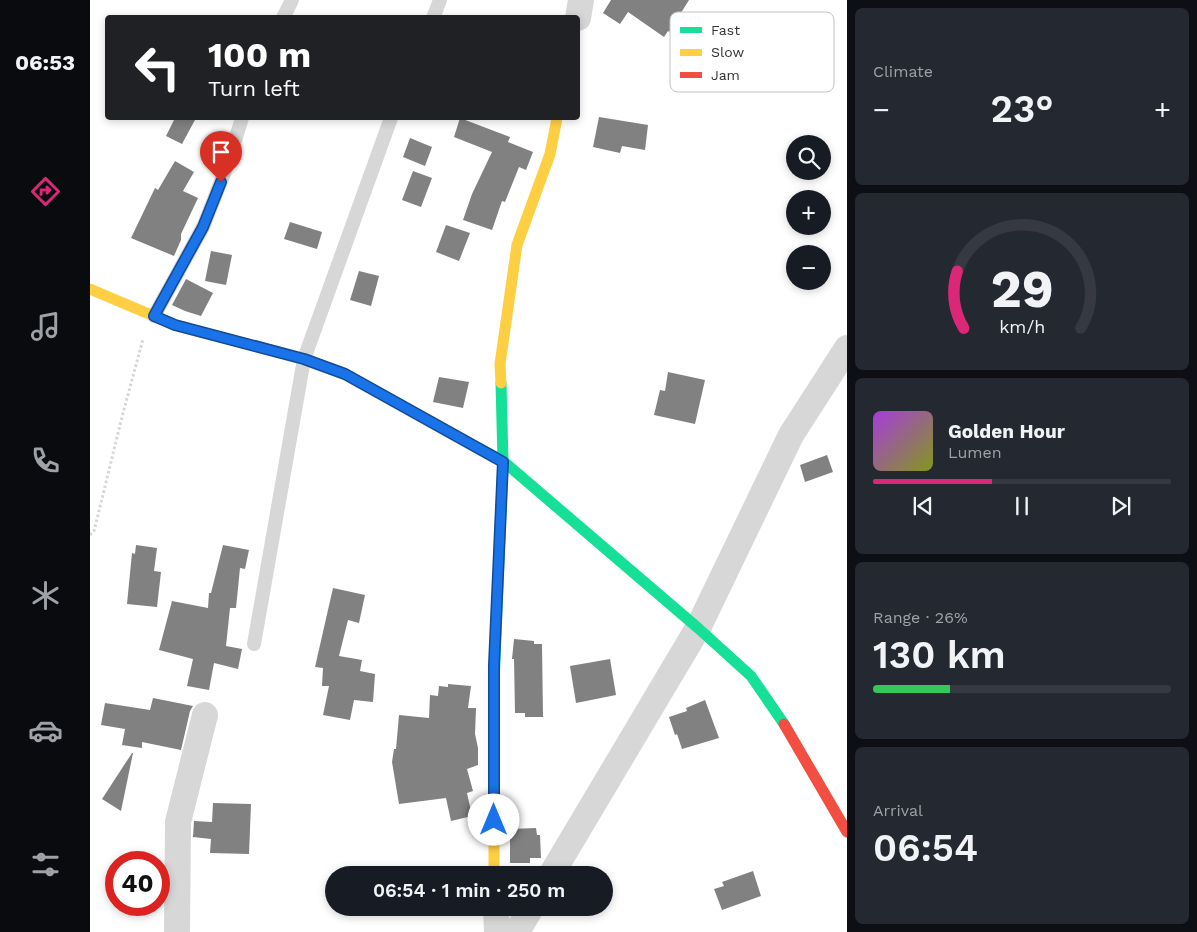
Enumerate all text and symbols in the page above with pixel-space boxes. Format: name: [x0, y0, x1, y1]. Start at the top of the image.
legend: [670, 12, 834, 92]
text: Fast: [711, 22, 740, 38]
text: 100 m: [208, 34, 311, 76]
icon: left: [125, 35, 190, 100]
text: Slow: [711, 44, 744, 60]
text: 06:53: [15, 50, 75, 75]
text: Climate: [873, 62, 933, 81]
text: Jam: [711, 67, 740, 83]
text: Turn left: [208, 76, 300, 101]
text: 23°: [990, 87, 1054, 131]
text: −: [873, 93, 890, 126]
text: +: [1154, 93, 1171, 126]
pin: [200, 131, 242, 182]
map controls: [786, 135, 831, 290]
button: search: [786, 135, 831, 180]
icon: arrive: [207, 138, 235, 166]
icon: directions: [28, 174, 63, 209]
button: +: [786, 190, 831, 235]
button: −: [786, 245, 831, 290]
text: 29: [990, 259, 1054, 320]
icon: music: [28, 309, 63, 344]
text: km/h: [999, 316, 1045, 337]
text: Golden Hour: [948, 420, 1065, 443]
icon: phone: [28, 443, 63, 478]
text: Lumen: [948, 443, 1002, 462]
icon: previous: [909, 492, 937, 520]
icon: pause: [1008, 492, 1036, 520]
icon: next: [1107, 492, 1135, 520]
icon: climate: [28, 578, 63, 613]
text: Range · 26%: [873, 608, 968, 627]
text: 130 km: [873, 633, 1006, 677]
icon: car: [28, 713, 63, 748]
position arrow: [467, 793, 519, 845]
text: Arrival: [873, 801, 923, 820]
text: 06:54: [873, 826, 978, 870]
icon: filters: [28, 847, 63, 882]
speed limit sign: 40: [105, 851, 170, 916]
text: 06:54 · 1 min · 250 m: [373, 879, 565, 902]

